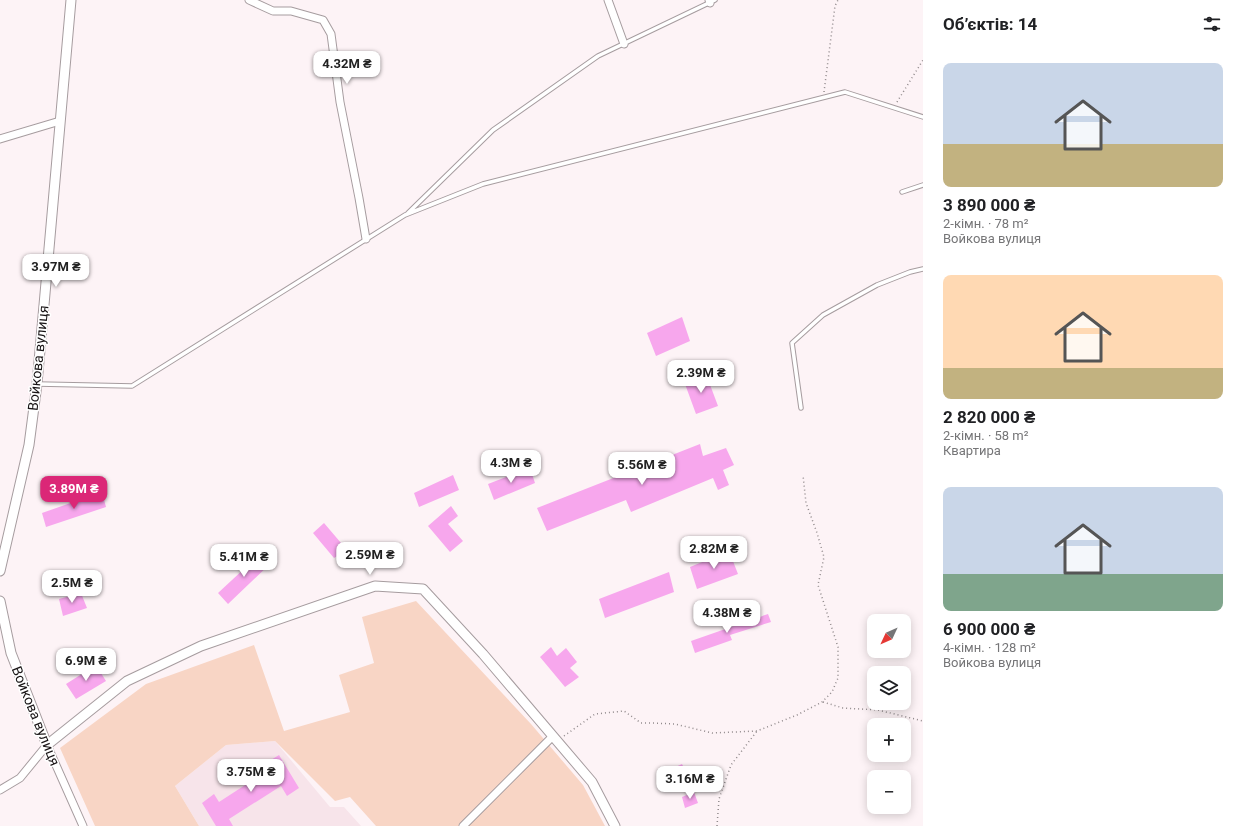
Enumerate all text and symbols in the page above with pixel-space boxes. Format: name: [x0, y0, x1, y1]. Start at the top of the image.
icon: filters: [1201, 13, 1223, 35]
text: Об’єктів: 14: [943, 14, 1037, 34]
pin: 4.32M ₴: [310, 51, 384, 85]
text: 4.32M ₴: [322, 56, 372, 71]
icon: home: [1047, 89, 1119, 161]
text: 3 890 000 ₴: [943, 195, 1035, 215]
text: 2-кімн. · 78 m²: [943, 216, 1029, 231]
text: Войкова вулиця: [943, 231, 1041, 246]
pin: 3.97M ₴: [19, 254, 93, 288]
text: 3.97M ₴: [31, 259, 81, 274]
icon: home: [1047, 301, 1119, 373]
street label: Войкова вулиця: [25, 305, 51, 411]
pin: 2.39M ₴: [664, 360, 738, 394]
text: 2.39M ₴: [676, 365, 726, 380]
text: 2 820 000 ₴: [943, 407, 1035, 427]
text: 2-кімн. · 58 m²: [943, 428, 1029, 443]
text: Квартира: [943, 443, 1001, 458]
pin: 4.3M ₴: [478, 450, 544, 484]
pin: 5.56M ₴: [605, 452, 679, 486]
text: 4.3M ₴: [490, 455, 532, 470]
text: 5.56M ₴: [617, 457, 667, 472]
pin: 3.89M ₴: [37, 476, 111, 510]
text: 3.89M ₴: [49, 481, 99, 496]
icon: home: [1047, 513, 1119, 585]
pin: 2.82M ₴: [677, 536, 751, 570]
text: 2.82M ₴: [689, 541, 739, 556]
pin: 2.59M ₴: [333, 542, 407, 576]
pin: 5.41M ₴: [207, 544, 281, 578]
text: 2.59M ₴: [345, 547, 395, 562]
text: 5.41M ₴: [219, 549, 269, 564]
pin: 2.5M ₴: [39, 570, 105, 604]
text: 2.5M ₴: [51, 575, 93, 590]
pin: 4.38M ₴: [690, 600, 764, 634]
text: 4.38M ₴: [702, 605, 752, 620]
north arrow: [867, 614, 911, 658]
map controls: [867, 614, 911, 814]
text: 6 900 000 ₴: [943, 619, 1035, 639]
text: 4-кімн. · 128 m²: [943, 640, 1036, 655]
pin: 6.9M ₴: [53, 648, 119, 682]
text: 6.9M ₴: [65, 653, 107, 668]
text: Войкова вулиця: [943, 655, 1041, 670]
street label: Войкова вулиця: [9, 664, 63, 768]
button: layers: [867, 666, 911, 710]
button: +: [867, 718, 911, 762]
pin: 3.75M ₴: [214, 759, 288, 793]
text: 3.75M ₴: [226, 764, 276, 779]
pin: 3.16M ₴: [653, 766, 727, 800]
button: −: [867, 770, 911, 814]
text: 3.16M ₴: [665, 771, 715, 786]

